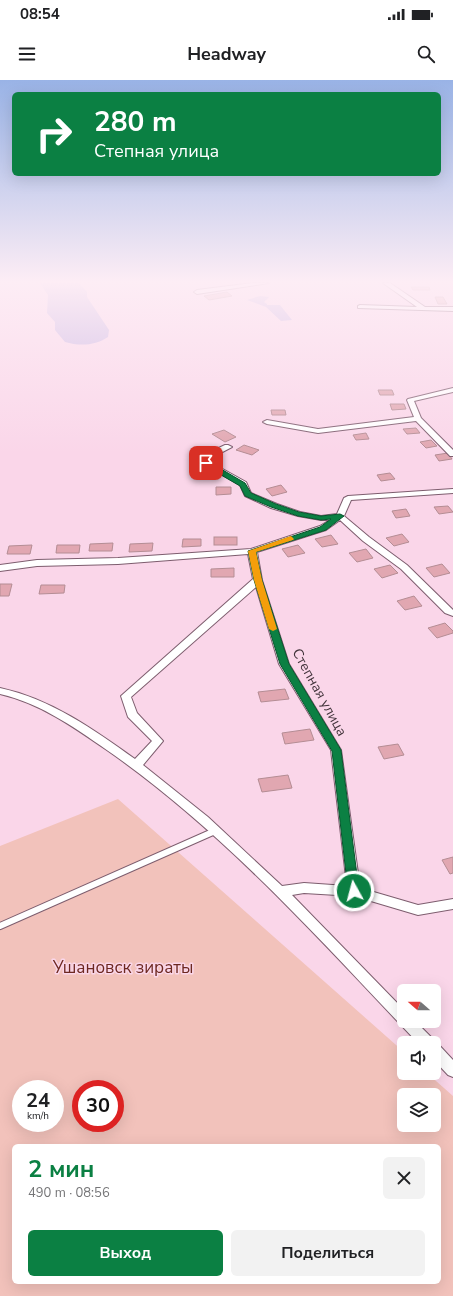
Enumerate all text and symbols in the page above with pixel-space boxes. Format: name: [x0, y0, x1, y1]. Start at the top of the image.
text: 08:54: [20, 4, 60, 24]
text: Headway: [187, 42, 266, 66]
icon: menu: [16, 43, 38, 65]
icon: search: [415, 43, 437, 65]
text: 280 m: [94, 103, 177, 141]
icon: right: [28, 108, 80, 160]
text: Степная улица: [94, 139, 219, 163]
pin: [189, 446, 223, 480]
icon: arrive: [195, 452, 217, 474]
street label: Степная улица: [288, 645, 351, 739]
position arrow: [333, 870, 375, 912]
park label: Ушановск зираты: [52, 956, 193, 979]
north arrow: [397, 984, 441, 1028]
map controls: [397, 984, 441, 1132]
button: sound: [397, 1036, 441, 1080]
speed limit sign: 30: [72, 1080, 124, 1132]
text: 24: [26, 1087, 50, 1114]
button: layers: [397, 1088, 441, 1132]
text: km/h: [27, 1109, 49, 1123]
text: 2 мин: [28, 1153, 94, 1185]
button: close: [383, 1157, 425, 1199]
text: 490 m · 08:56: [28, 1184, 110, 1202]
button: Выход: [28, 1230, 223, 1276]
button: Поделиться: [231, 1230, 425, 1276]

